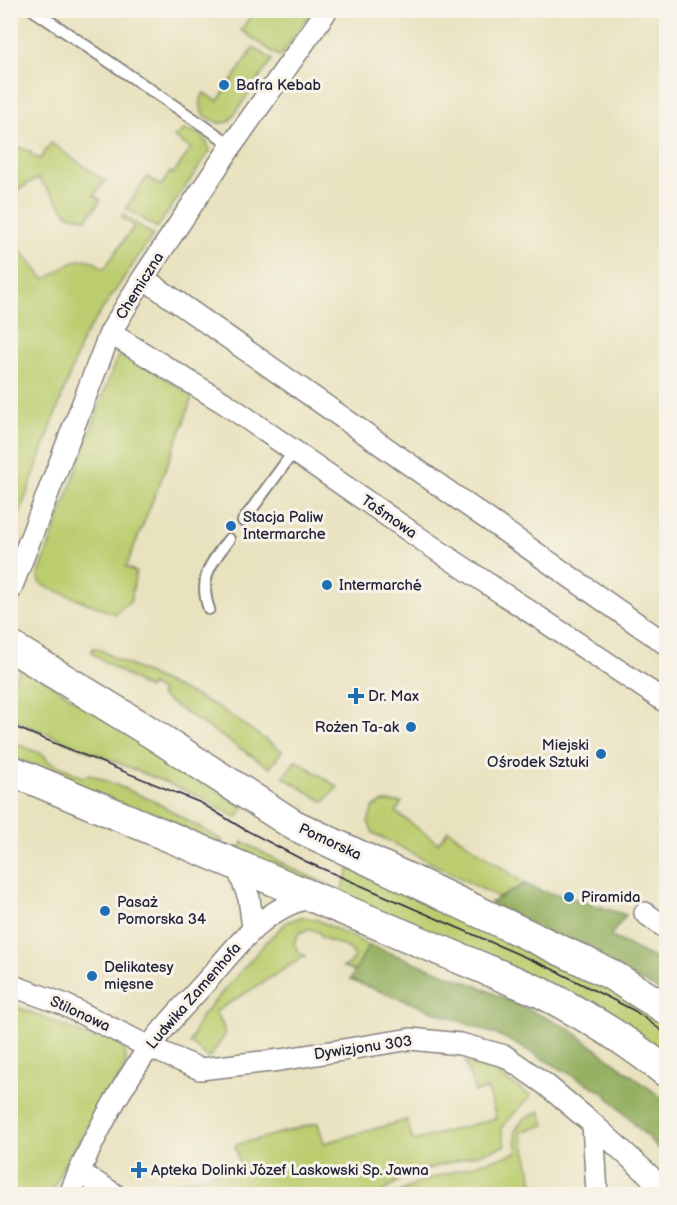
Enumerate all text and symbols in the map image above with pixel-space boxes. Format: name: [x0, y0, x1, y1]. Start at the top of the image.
place label: Bafra Kebab: [236, 76, 321, 95]
marker: Bafra Kebab: [217, 78, 231, 92]
street label: Chemiczna: [112, 249, 168, 323]
street label: Taśmowa: [358, 491, 420, 543]
place label: Stacja Paliw Intermarche: [243, 508, 326, 544]
marker: Stacja Paliw Intermarche: [224, 519, 238, 533]
place label: Intermarché: [339, 576, 422, 595]
marker: Intermarché: [320, 578, 334, 592]
place label: Dr. Max: [368, 687, 419, 706]
marker: Dr. Max: [349, 689, 363, 703]
place label: Rożen Ta-ak: [315, 718, 400, 737]
marker: Rożen Ta-ak: [404, 720, 418, 734]
place label: Miejski Ośrodek Sztuki: [487, 736, 589, 772]
marker: Miejski Ośrodek Sztuki: [594, 747, 608, 761]
street label: Pomorska: [296, 819, 364, 865]
place label: Piramida: [581, 888, 641, 907]
marker: Piramida: [562, 890, 576, 904]
place label: Pasaż Pomorska 34: [117, 893, 206, 929]
marker: Pasaż Pomorska 34: [98, 904, 112, 918]
street label: Ludwika Zamenhofa: [143, 939, 245, 1053]
place label: Delikatesy mięsne: [104, 958, 174, 994]
marker: Delikatesy mięsne: [85, 969, 99, 983]
street label: Stilonowa: [47, 992, 113, 1036]
street label: Dywizjonu 303: [313, 1032, 413, 1064]
place label: Apteka Dolinki Józef Laskowski Sp. Jawna: [151, 1161, 429, 1180]
marker: Apteka Dolinki Józef Laskowski Sp. Jawna: [132, 1163, 146, 1177]

